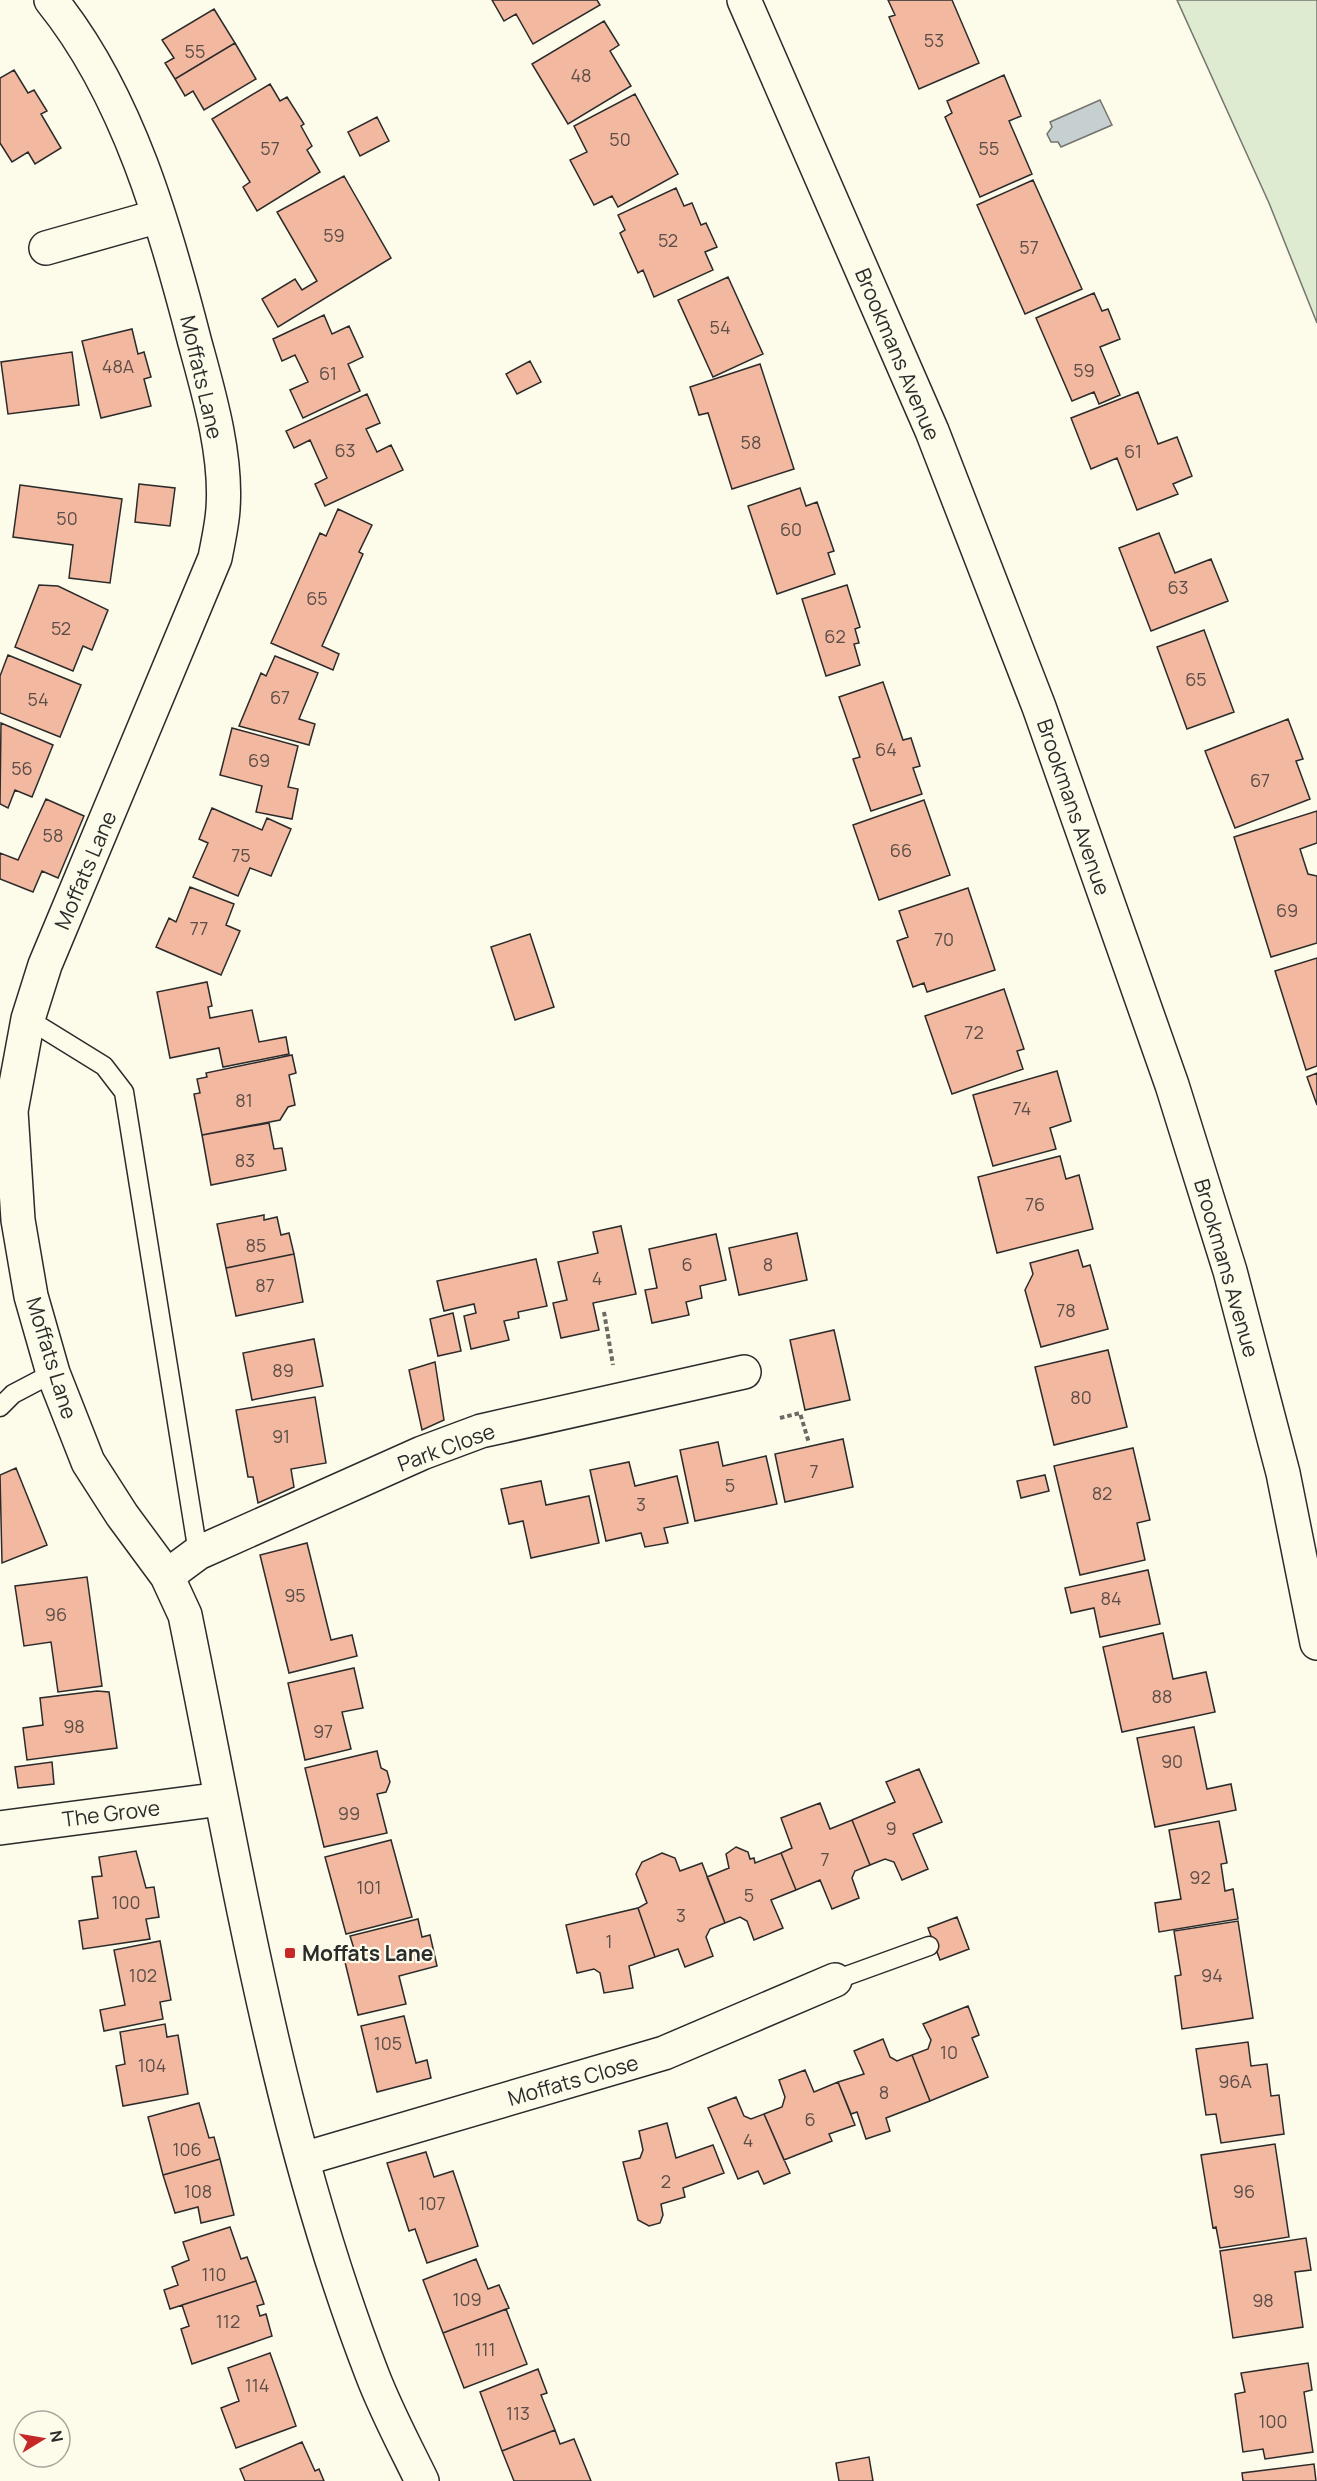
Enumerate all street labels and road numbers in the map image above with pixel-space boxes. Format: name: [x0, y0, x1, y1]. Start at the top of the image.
street label: Brookmans Avenue: [849, 264, 947, 444]
street label: Moffats Lane: [174, 312, 230, 442]
street label: Brookmans Avenue: [1031, 715, 1117, 899]
street label: Moffats Lane: [47, 807, 123, 933]
street label: Brookmans Avenue: [1188, 1175, 1266, 1361]
street label: Moffats Lane: [20, 1294, 84, 1422]
street label: Park Close: [393, 1416, 499, 1478]
street label: The Grove: [61, 1793, 161, 1833]
street label: Moffats Close: [504, 2048, 642, 2112]

